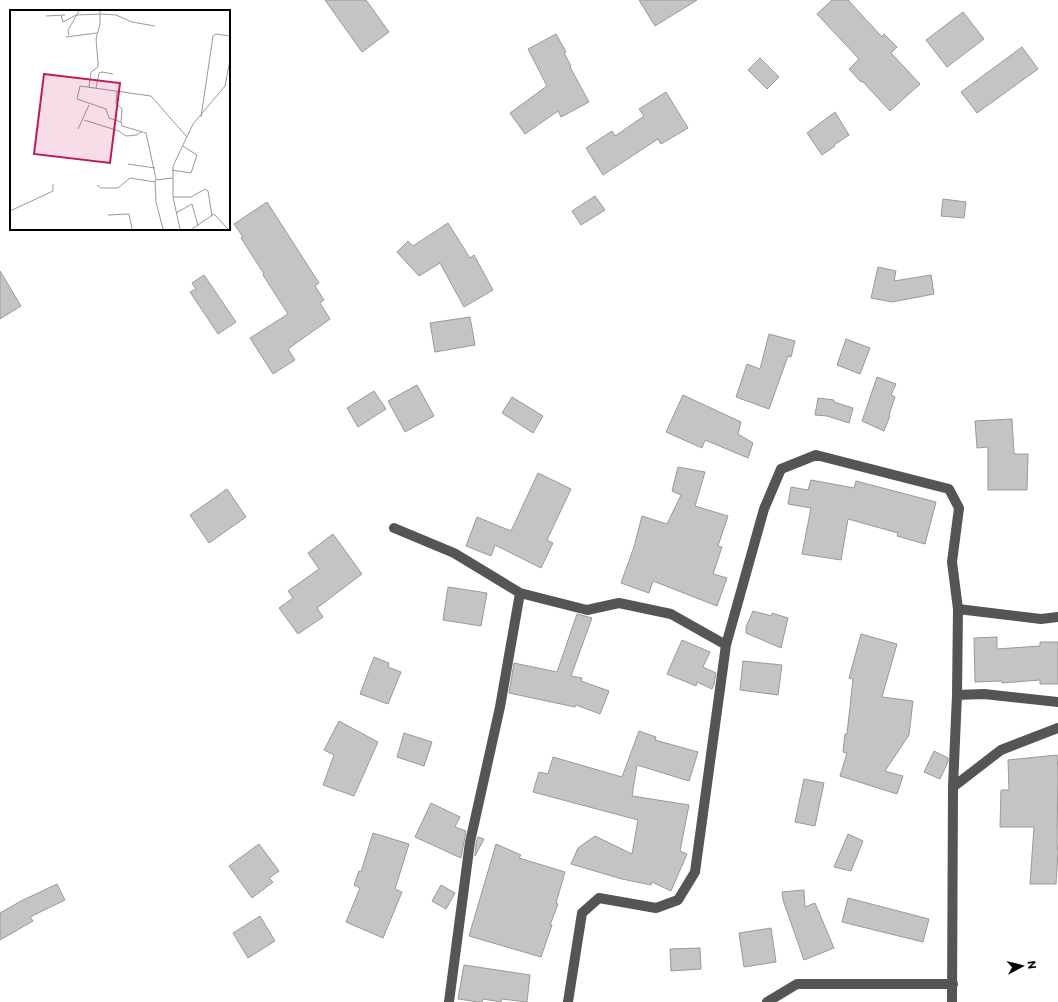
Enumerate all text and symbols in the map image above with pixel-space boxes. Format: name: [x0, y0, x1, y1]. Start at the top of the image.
inset map: [10, 10, 230, 230]
north arrow: [1002, 946, 1042, 986]
text: N: [1025, 960, 1039, 970]

